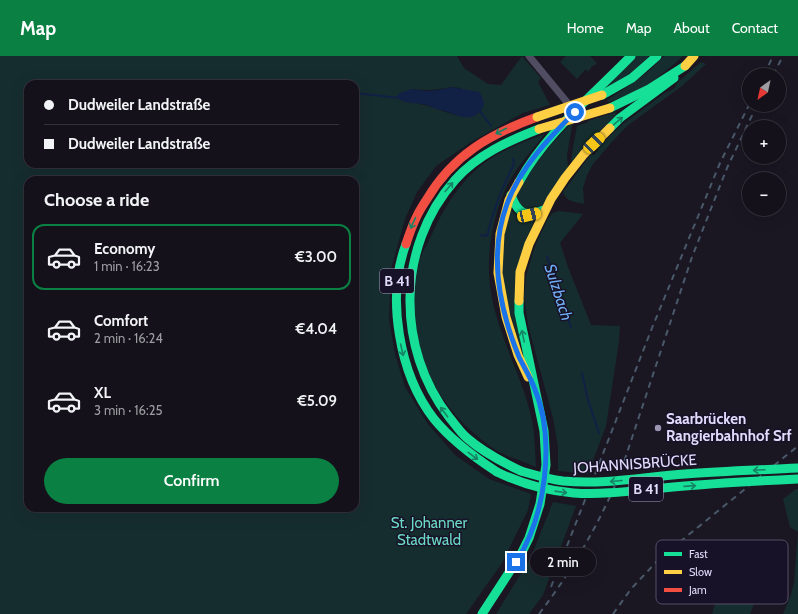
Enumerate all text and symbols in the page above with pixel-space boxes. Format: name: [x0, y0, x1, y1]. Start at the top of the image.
text: Map: [20, 17, 56, 40]
text: Home: [567, 19, 604, 37]
text: Map: [626, 19, 651, 37]
text: About: [673, 19, 710, 37]
text: Contact: [732, 19, 778, 37]
north arrow: [742, 68, 786, 112]
map controls: [742, 68, 786, 216]
text: Dudweiler Landstraße: [68, 96, 210, 114]
route start: [566, 103, 584, 121]
one-way arrow: [613, 116, 624, 125]
button: +: [742, 120, 786, 164]
one-way arrow: [496, 128, 508, 135]
car: [581, 130, 607, 156]
text: Dudweiler Landstraße: [68, 135, 210, 153]
button: −: [742, 172, 786, 216]
one-way arrow: [445, 182, 454, 193]
text: Choose a ride: [44, 189, 149, 211]
car: [516, 206, 542, 224]
one-way arrow: [409, 217, 416, 229]
icon: car: [46, 239, 82, 275]
text: Economy: [94, 240, 155, 258]
text: €3.00: [295, 248, 337, 266]
text: 1 min · 16:23: [94, 258, 160, 274]
water label: Sulzbach: [540, 261, 577, 323]
road number: B 41: [380, 269, 414, 293]
icon: car: [46, 311, 82, 347]
text: Comfort: [94, 312, 148, 330]
text: €4.04: [296, 320, 337, 338]
text: 2 min · 16:24: [94, 330, 163, 346]
one-way arrow: [518, 330, 526, 343]
one-way arrow: [399, 343, 407, 356]
icon: car: [46, 383, 82, 419]
text: XL: [94, 384, 111, 402]
text: €5.09: [297, 392, 337, 410]
text: 3 min · 16:25: [94, 402, 163, 418]
one-way arrow: [440, 406, 449, 417]
place label: Saarbrücken Rangierbahnhof Srf: [666, 410, 792, 445]
marker: Saarbrücken Rangierbahnhof Srf: [653, 423, 663, 433]
street label: JOHANNISBRÜCKE: [572, 451, 697, 477]
one-way arrow: [467, 452, 478, 460]
button: Confirm: [44, 458, 339, 504]
one-way arrow: [753, 466, 766, 474]
one-way arrow: [609, 477, 622, 485]
road number: B 41: [629, 477, 663, 501]
one-way arrow: [683, 482, 696, 489]
one-way arrow: [554, 488, 567, 496]
park label: St. Johanner Stadtwald: [391, 514, 467, 549]
legend: [656, 540, 788, 604]
text: Fast: [689, 547, 708, 561]
callout: 2 min: [530, 548, 596, 576]
route end: [507, 553, 525, 571]
text: 2 min: [547, 554, 579, 570]
text: Slow: [689, 565, 712, 579]
text: Jam: [688, 583, 707, 597]

